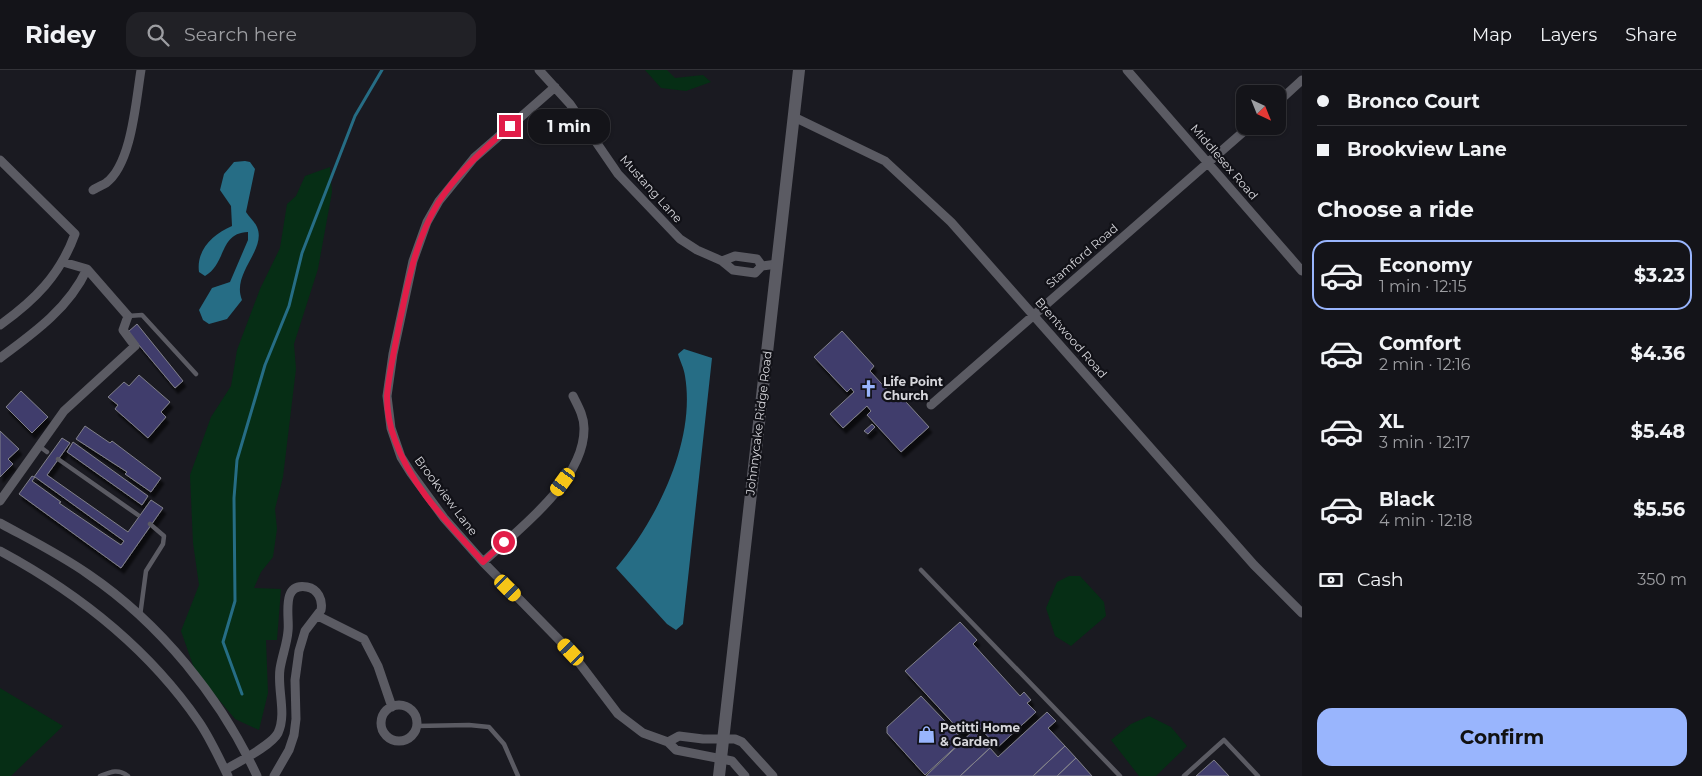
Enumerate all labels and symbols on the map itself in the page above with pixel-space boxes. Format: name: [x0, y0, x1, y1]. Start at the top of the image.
north arrow: [1236, 85, 1286, 135]
callout: 1 min: [528, 108, 610, 144]
route end: [499, 115, 521, 137]
street label: Middlesex Road: [1187, 121, 1261, 203]
street label: Mustang Lane: [617, 152, 686, 226]
street label: Stamford Road: [1043, 220, 1121, 291]
street label: Brentwood Road: [1032, 294, 1110, 381]
street label: Johnnycake Ridge Road: [742, 350, 775, 497]
place label: Life Point Church: [883, 374, 944, 403]
church icon: Life Point Church: [859, 379, 879, 399]
street label: Brookview Lane: [412, 453, 481, 538]
car: [548, 465, 577, 499]
route start: [493, 531, 515, 553]
car: [492, 572, 523, 604]
car: [555, 636, 586, 668]
place label: Petitti Home & Garden: [940, 720, 1021, 749]
shop icon: Petitti Home & Garden: [916, 725, 936, 745]

